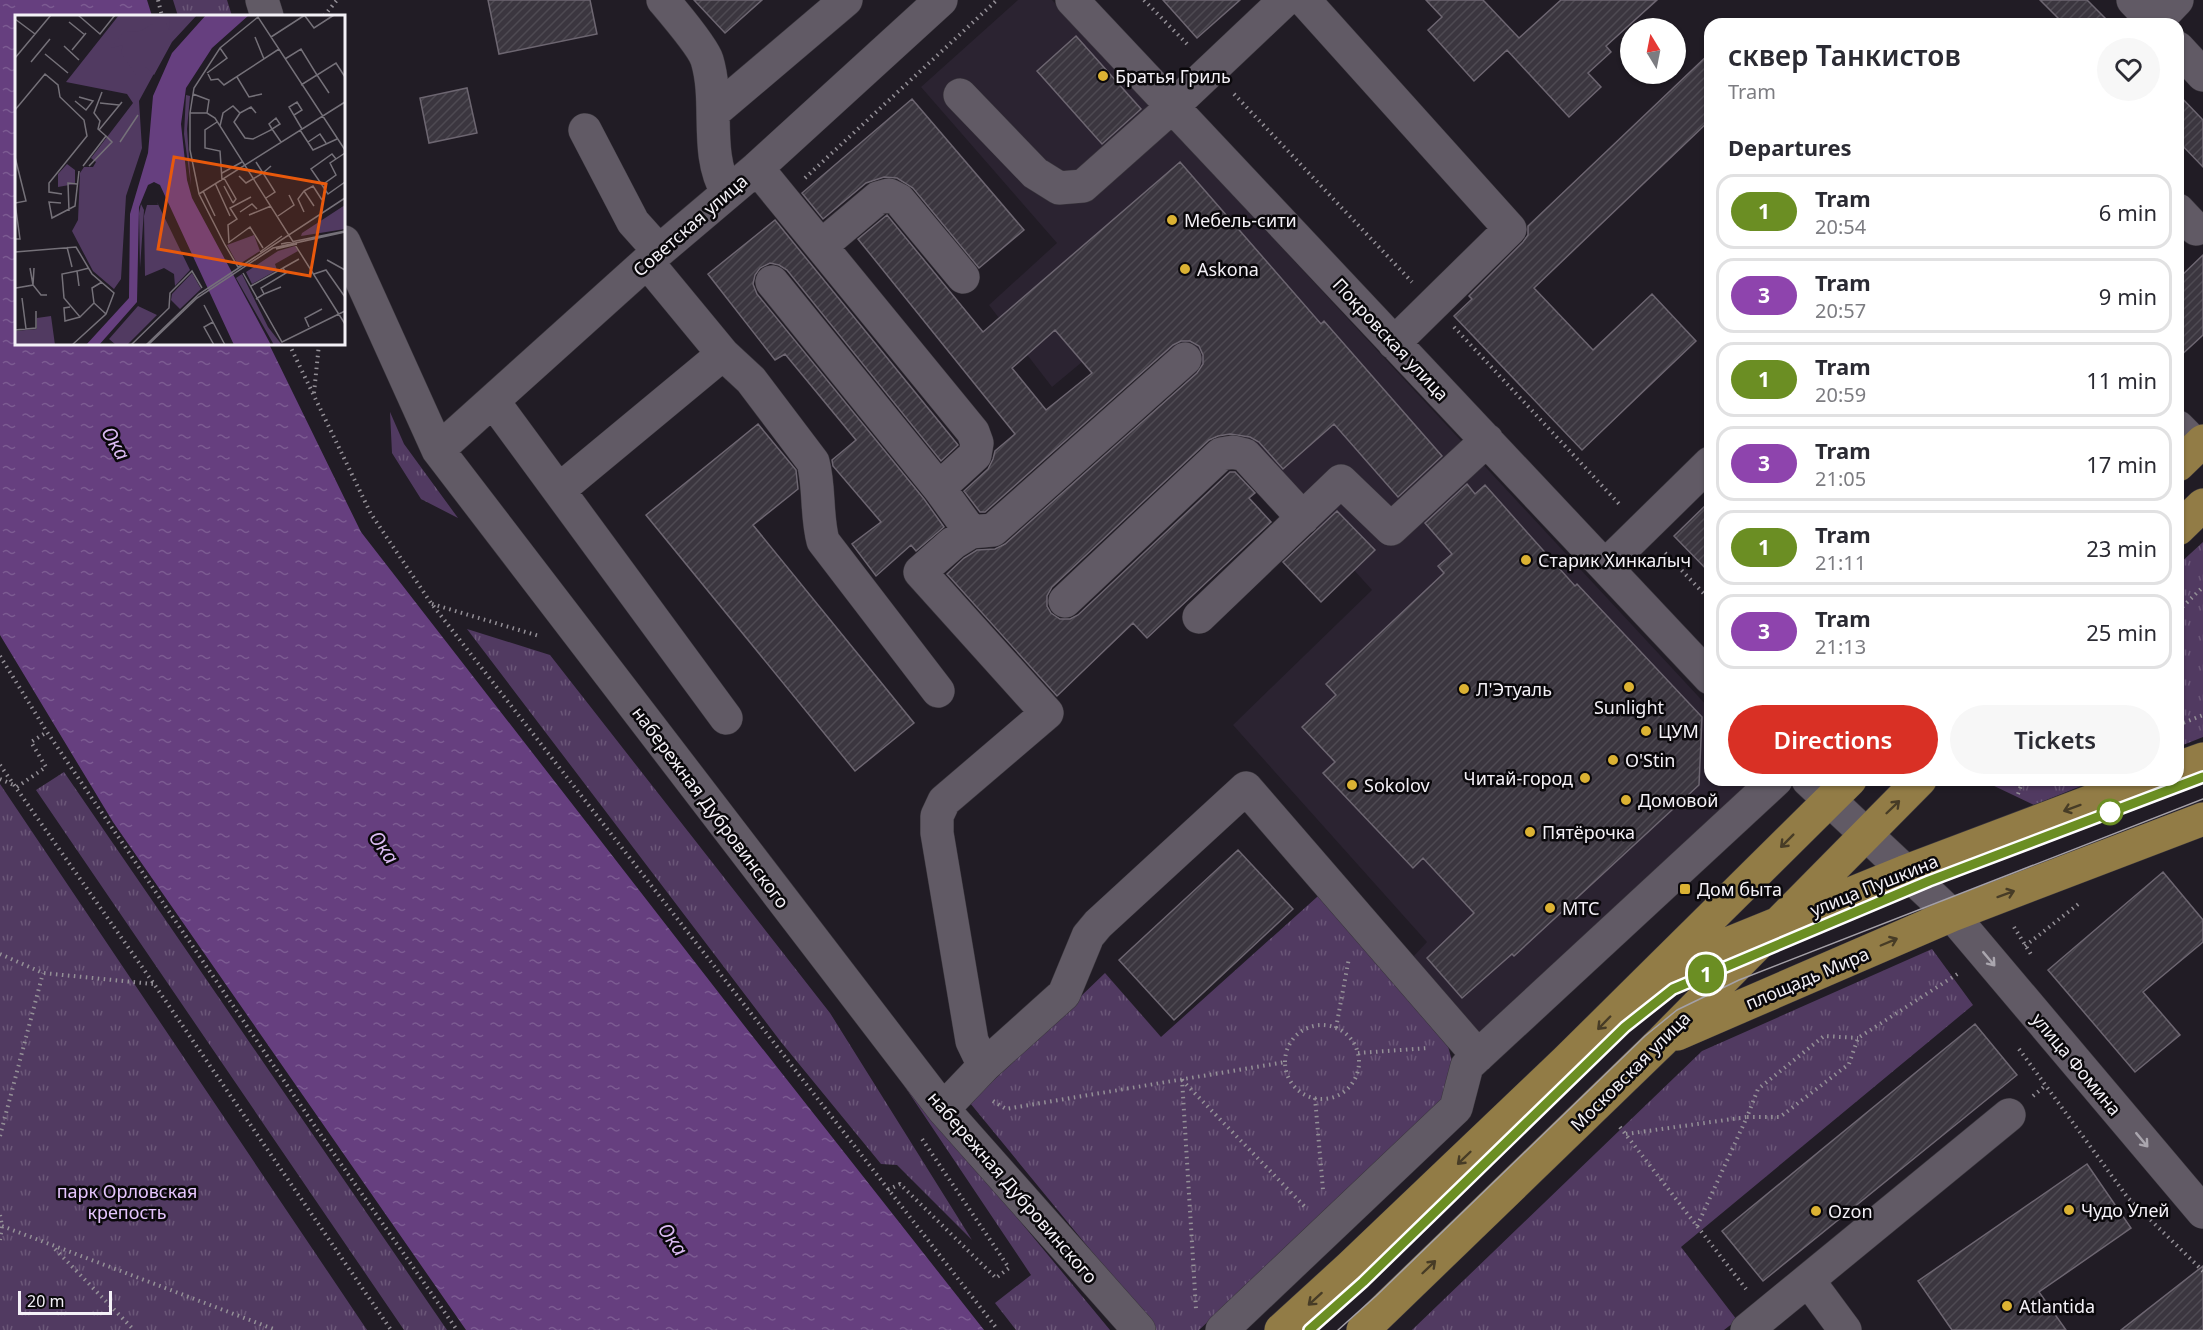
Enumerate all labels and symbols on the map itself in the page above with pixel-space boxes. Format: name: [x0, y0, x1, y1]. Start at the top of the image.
inset map: [15, 15, 345, 345]
north arrow: [1620, 18, 1686, 84]
place label: Братья Гриль: [1115, 64, 1231, 88]
marker: Братья Гриль: [1096, 69, 1110, 83]
street label: Советская улица: [628, 169, 752, 281]
place label: Мебель-сити: [1184, 208, 1297, 232]
marker: Мебель-сити: [1165, 213, 1179, 227]
place label: Askona: [1197, 257, 1259, 281]
marker: Askona: [1178, 262, 1192, 276]
street label: Покровская улица: [1328, 273, 1454, 405]
water label: Ока: [95, 421, 137, 465]
place label: Старик Хинкалыч: [1538, 548, 1691, 572]
marker: Старик Хинкалыч: [1519, 553, 1533, 567]
place label: Л'Этуаль: [1476, 677, 1552, 701]
marker: Sunlight: [1622, 680, 1636, 694]
marker: Л'Этуаль: [1457, 682, 1471, 696]
place label: Sunlight: [1594, 695, 1665, 719]
street label: набережная Дубровинского: [627, 701, 795, 913]
place label: ЦУМ: [1658, 719, 1699, 743]
marker: ЦУМ: [1639, 724, 1653, 738]
place label: O'Stin: [1625, 748, 1675, 772]
marker: O'Stin: [1606, 753, 1620, 767]
place label: Читай-город: [1464, 766, 1573, 790]
marker: Читай-город: [1578, 771, 1592, 785]
place label: Sokolov: [1364, 773, 1430, 797]
marker: Sokolov: [1345, 778, 1359, 792]
place label: Домовой: [1638, 788, 1718, 812]
marker: Домовой: [1619, 793, 1633, 807]
unlabelled marker: [2097, 799, 2123, 825]
one-way arrow: [1885, 800, 1900, 814]
one-way arrow: [2063, 803, 2082, 814]
place label: Пятёрочка: [1542, 820, 1635, 844]
water label: Ока: [363, 825, 405, 869]
marker: Пятёрочка: [1523, 825, 1537, 839]
one-way arrow: [1780, 834, 1795, 848]
street label: улица Пушкина: [1806, 848, 1942, 922]
place label: Дом быта: [1697, 877, 1782, 901]
marker: Дом быта: [1678, 882, 1692, 896]
one-way arrow: [1997, 887, 2015, 898]
place label: МТС: [1562, 896, 1600, 920]
marker: МТС: [1543, 901, 1557, 915]
one-way arrow: [1880, 936, 1898, 947]
street label: площадь Мира: [1741, 941, 1873, 1015]
one-way arrow: [1983, 951, 1996, 967]
line badge: 1: [1686, 954, 1726, 994]
street label: Московская улица: [1565, 1006, 1695, 1136]
street label: улица Фомина: [2027, 1008, 2127, 1120]
one-way arrow: [1597, 1015, 1611, 1030]
street label: набережная Дубровинского: [923, 1086, 1103, 1288]
one-way arrow: [2136, 1132, 2149, 1148]
one-way arrow: [1457, 1151, 1472, 1165]
park label: парк Орловская крепость: [57, 1179, 197, 1224]
place label: Чудо Улей: [2081, 1198, 2170, 1222]
place label: Ozon: [1828, 1199, 1873, 1223]
marker: Чудо Улей: [2062, 1203, 2076, 1217]
marker: Ozon: [1809, 1204, 1823, 1218]
water label: Ока: [652, 1217, 694, 1261]
one-way arrow: [1422, 1259, 1437, 1274]
scale bar: [18, 1288, 112, 1316]
one-way arrow: [1308, 1292, 1323, 1306]
place label: Atlantida: [2019, 1294, 2095, 1318]
marker: Atlantida: [2000, 1299, 2014, 1313]

